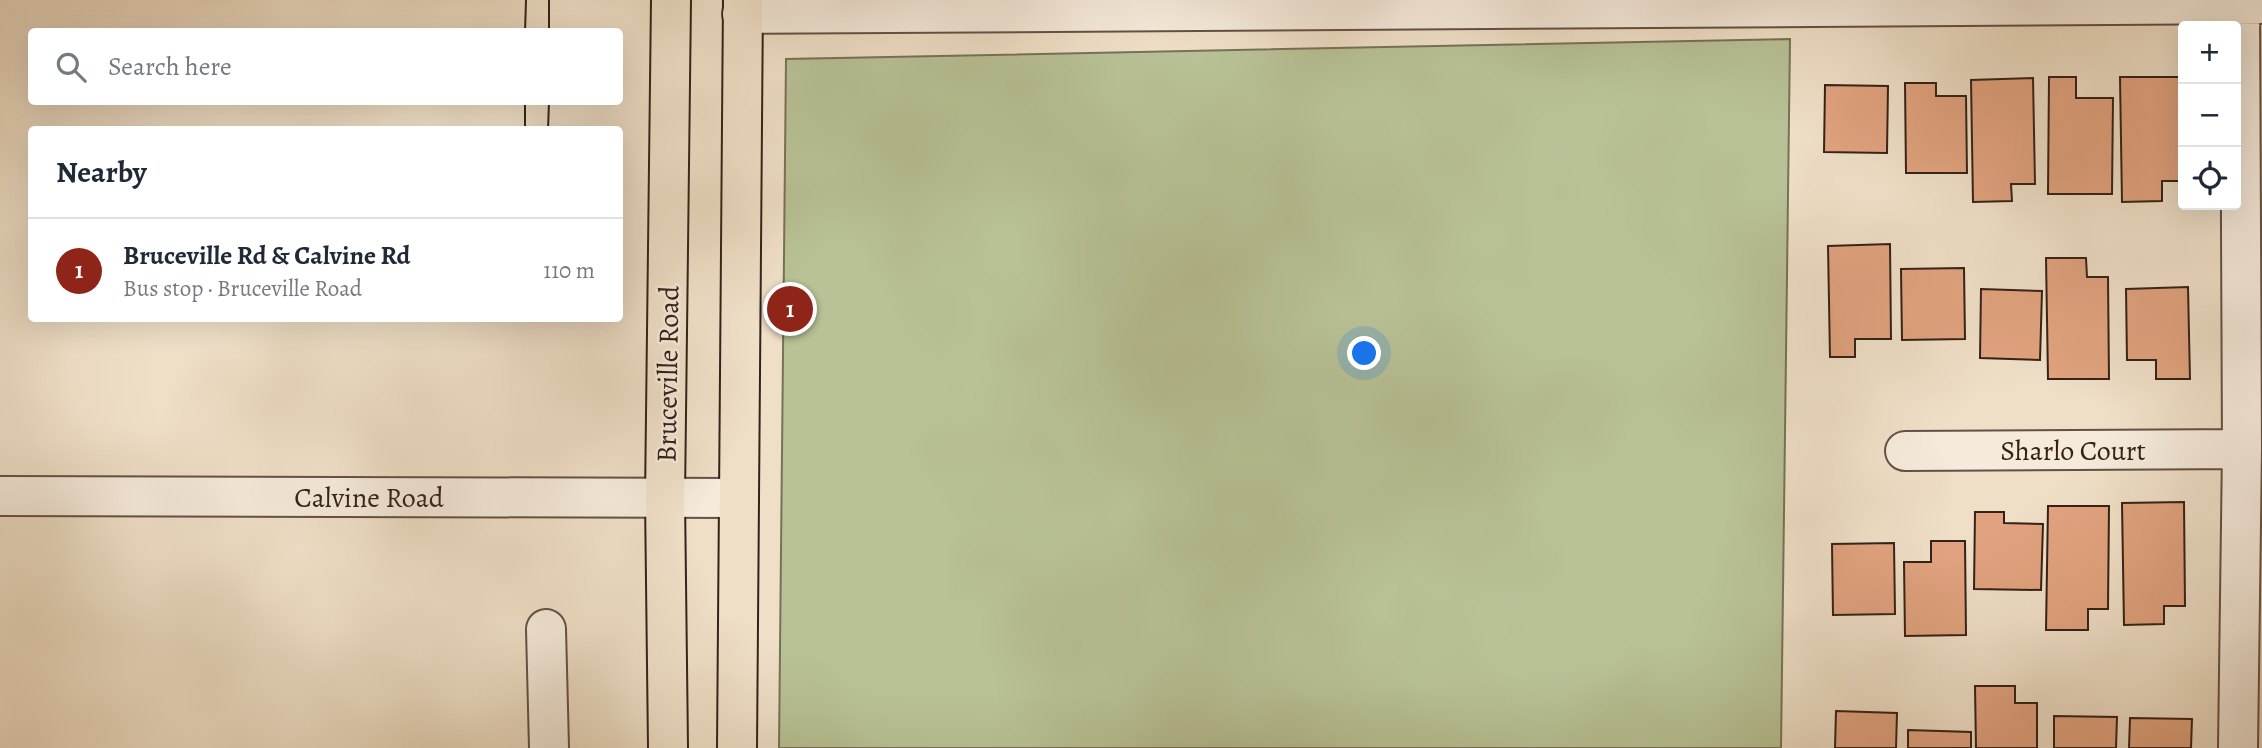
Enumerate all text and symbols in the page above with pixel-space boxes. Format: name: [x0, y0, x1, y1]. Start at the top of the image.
map controls: [2178, 21, 2241, 210]
button: +: [2178, 21, 2241, 84]
search box: [28, 28, 623, 105]
icon: search: [52, 48, 90, 86]
text: Search here: [108, 49, 232, 84]
button: −: [2178, 84, 2241, 147]
button: locate: [2178, 147, 2241, 210]
text: Nearby: [56, 152, 147, 192]
text: Bruceville Rd & Calvine Rd: [123, 238, 410, 273]
text: 1: [75, 255, 83, 286]
text: 110 m: [543, 255, 595, 286]
text: Bus stop · Bruceville Road: [123, 273, 362, 304]
pin: 1: [767, 283, 813, 335]
street label: Bruceville Road: [647, 284, 689, 463]
your location: [1347, 336, 1381, 370]
street label: Sharlo Court: [2000, 432, 2146, 470]
street label: Calvine Road: [294, 479, 445, 517]

